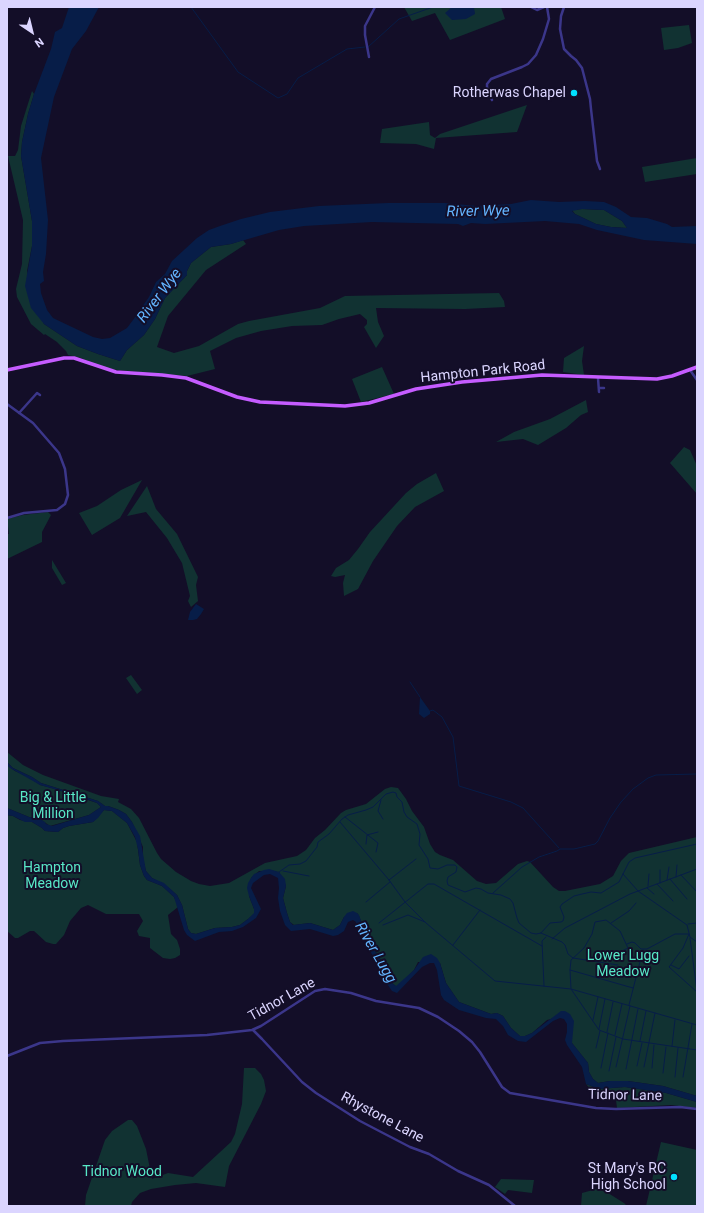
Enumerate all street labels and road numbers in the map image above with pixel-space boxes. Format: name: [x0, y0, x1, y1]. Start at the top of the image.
street label: Hampton Park Road: [420, 357, 546, 387]
street label: Tidnor Lane: [246, 975, 318, 1025]
street label: Tidnor Lane: [588, 1087, 662, 1105]
street label: Rhystone Lane: [338, 1089, 426, 1147]

